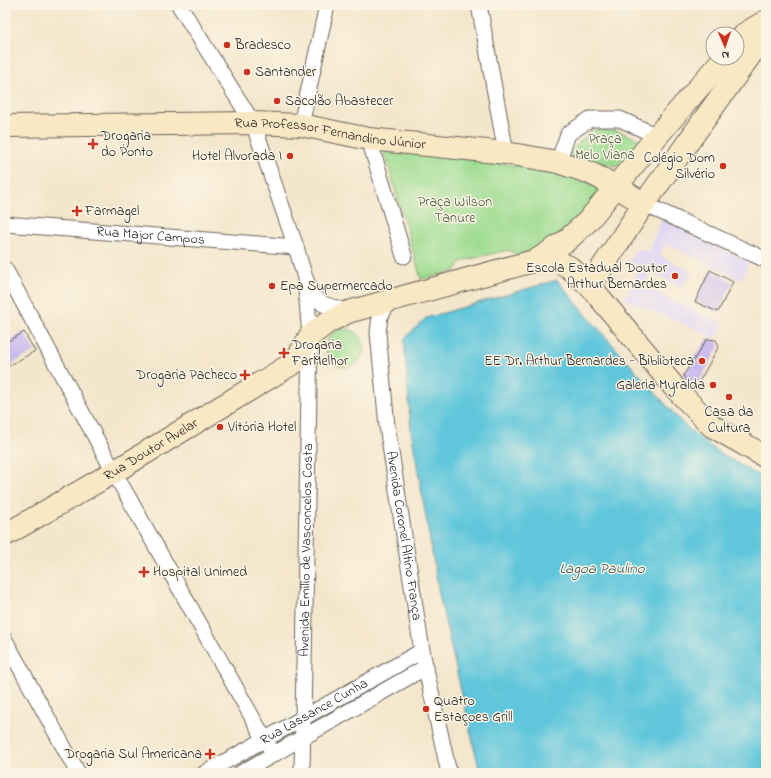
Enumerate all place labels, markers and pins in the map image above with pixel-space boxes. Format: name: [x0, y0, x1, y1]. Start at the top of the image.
place label: Bradesco: [234, 35, 291, 56]
marker: Bradesco: [222, 40, 232, 50]
place label: Santander: [255, 62, 317, 83]
marker: Santander: [242, 67, 252, 77]
place label: Sacolão Abastecer: [285, 91, 394, 112]
marker: Sacolão Abastecer: [272, 96, 282, 106]
place label: Drogaria do Ponto: [100, 126, 153, 163]
marker: Drogaria do Ponto: [88, 139, 98, 149]
place label: Hotel Alvorada I: [192, 146, 282, 167]
place label: Colégio Dom Silvério: [644, 148, 715, 185]
marker: Hotel Alvorada I: [285, 151, 295, 161]
marker: Colégio Dom Silvério: [718, 161, 728, 171]
place label: Farmagel: [84, 201, 139, 223]
marker: Farmagel: [72, 206, 82, 216]
place label: Escola Estadual Doutor Arthur Bernardes: [526, 258, 668, 295]
marker: Escola Estadual Doutor Arthur Bernardes: [670, 271, 680, 281]
place label: Epa Supermercado: [280, 276, 393, 297]
marker: Epa Supermercado: [267, 281, 277, 291]
place label: Drogaria FarMelhor: [291, 335, 349, 372]
marker: Drogaria FarMelhor: [279, 348, 289, 358]
place label: EE Dr. Arthur Bernardes - Biblioteca: [484, 351, 694, 372]
marker: EE Dr. Arthur Bernardes - Biblioteca: [697, 356, 707, 366]
place label: Drogaria Pacheco: [135, 365, 237, 387]
marker: Drogaria Pacheco: [240, 370, 250, 380]
place label: Galeria Myralda: [616, 375, 705, 397]
marker: Galeria Myralda: [708, 380, 718, 390]
marker: Casa da Cultura: [724, 392, 734, 402]
place label: Casa da Cultura: [705, 402, 753, 439]
place label: Vitória Hotel: [227, 417, 296, 438]
marker: Vitória Hotel: [215, 422, 225, 432]
place label: Hospital Unimed: [153, 562, 247, 583]
marker: Hospital Unimed: [138, 566, 150, 578]
place label: Quatro Estaçoes Grill: [434, 691, 513, 728]
marker: Quatro Estaçoes Grill: [421, 704, 431, 714]
place label: Drogaria Sul Americana: [64, 744, 202, 766]
marker: Drogaria Sul Americana: [205, 749, 215, 759]

